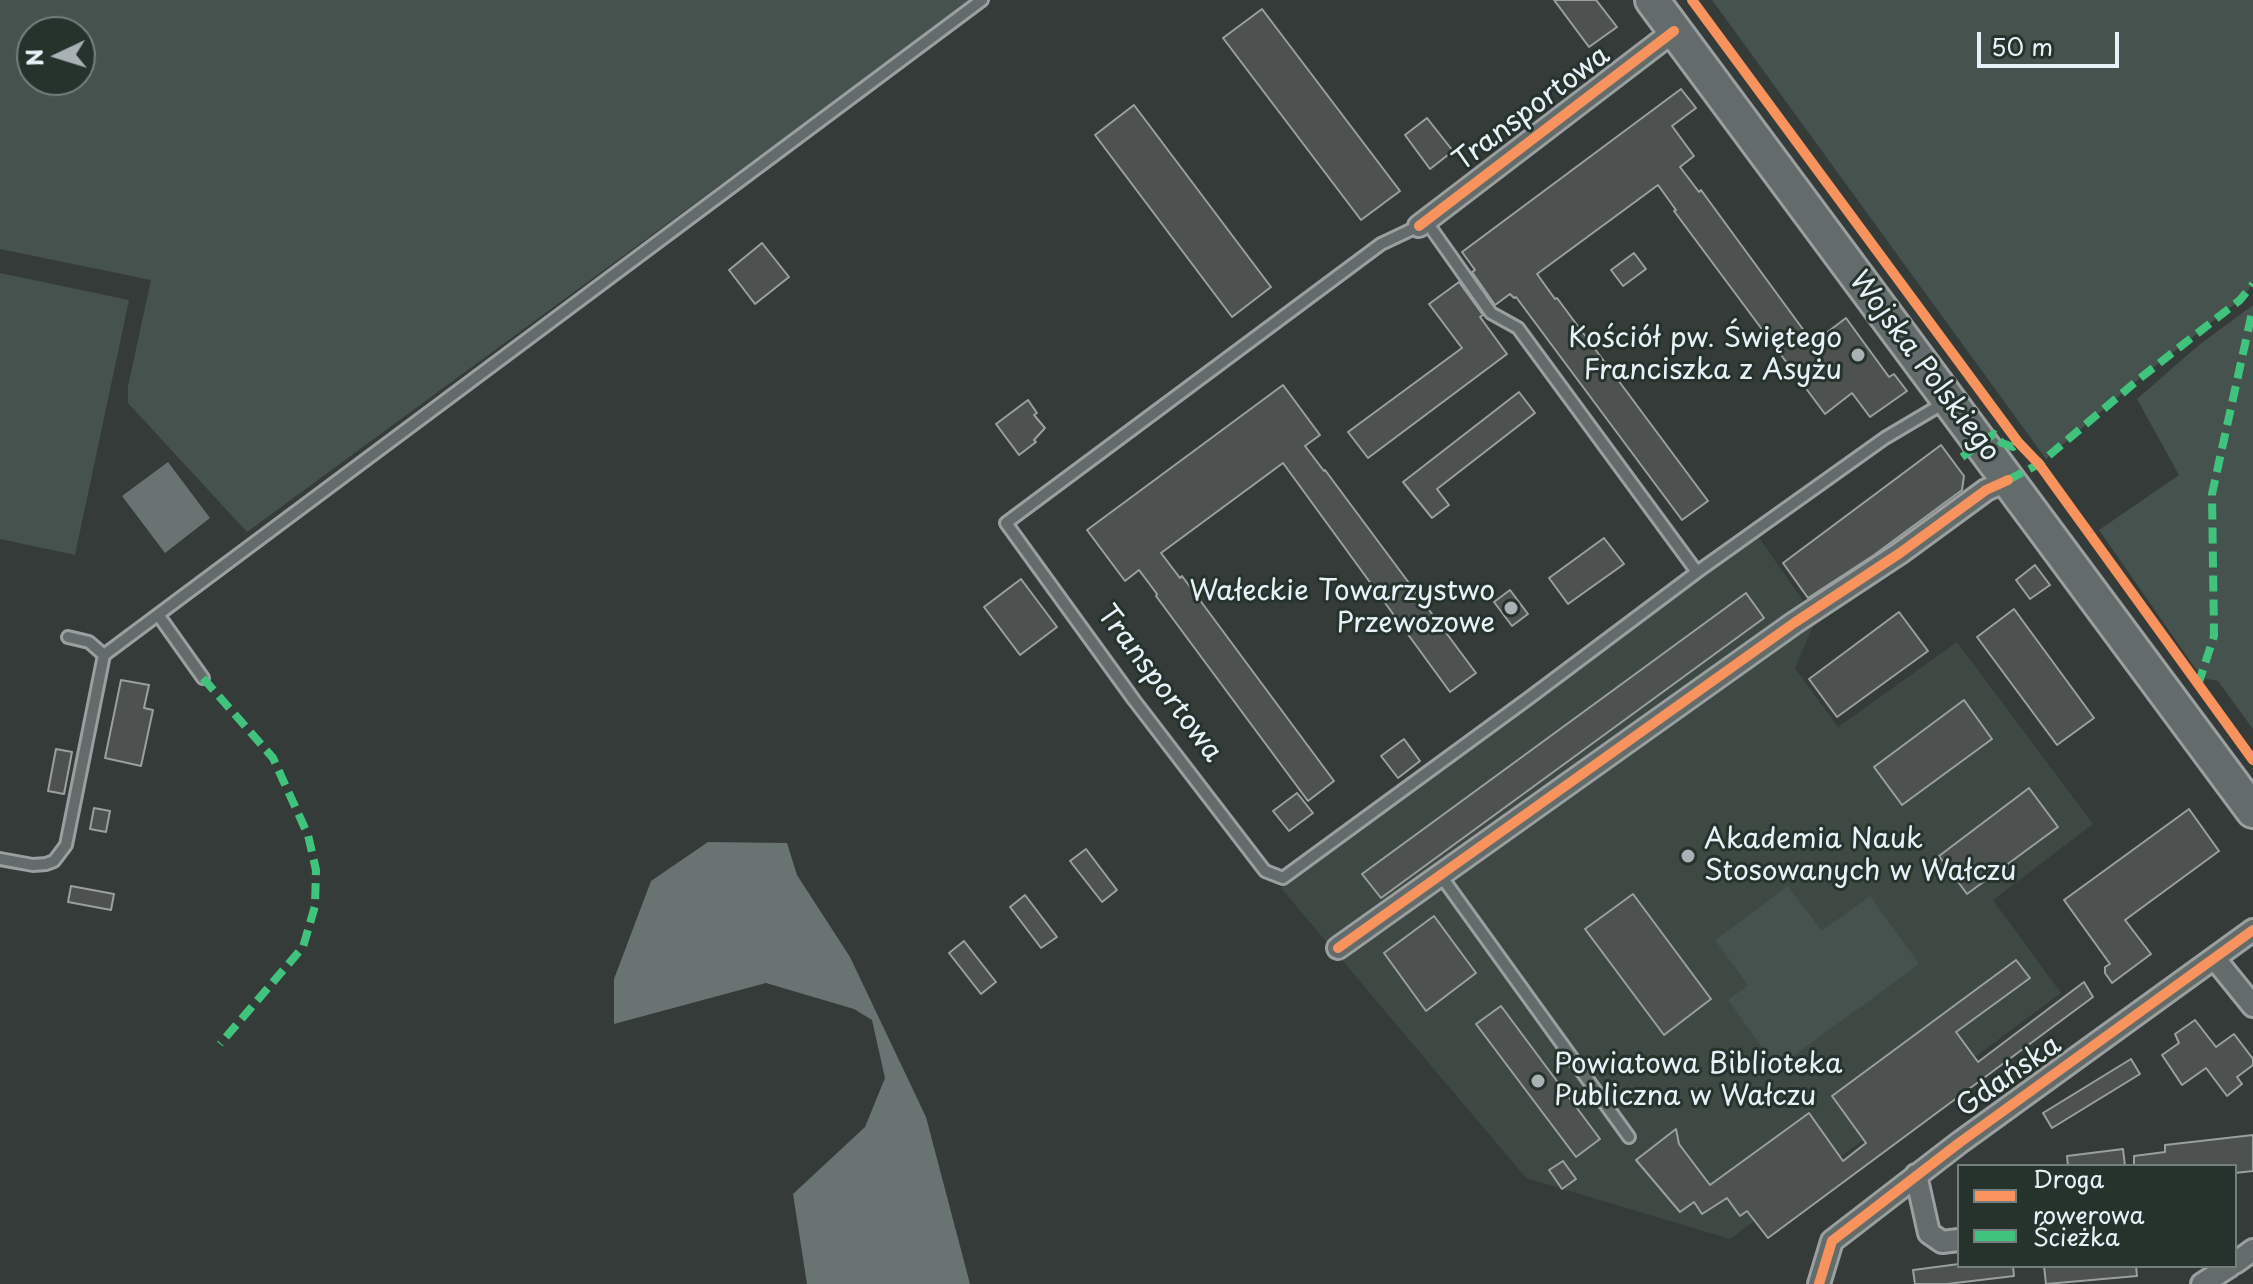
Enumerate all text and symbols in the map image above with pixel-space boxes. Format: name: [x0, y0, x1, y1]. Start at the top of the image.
north arrow: [16, 16, 96, 96]
scale bar: [1981, 16, 2123, 66]
text: 50 m: [1991, 28, 2053, 64]
street label: Transportowa: [1447, 39, 1617, 179]
text: N: [16, 48, 51, 67]
street label: Wojska Polskiego: [1842, 265, 2006, 469]
place label: Kościół pw. Świętego Franciszka z Asyżu: [1568, 322, 1842, 388]
marker: Kościół pw. Świętego Franciszka z Asyżu: [1849, 346, 1867, 364]
place label: Wałeckie Towarzystwo Przewozowe: [1189, 575, 1495, 641]
street label: Transportowa: [1089, 599, 1229, 769]
marker: Wałeckie Towarzystwo Przewozowe: [1502, 599, 1520, 617]
place label: Akademia Nauk Stosowanych w Wałczu: [1704, 823, 2016, 889]
marker: Akademia Nauk Stosowanych w Wałczu: [1679, 847, 1697, 865]
street label: Gdańska: [1950, 1029, 2068, 1125]
place label: Powiatowa Biblioteka Publiczna w Wałczu: [1554, 1048, 1842, 1114]
marker: Powiatowa Biblioteka Publiczna w Wałczu: [1529, 1072, 1547, 1090]
text: Droga rowerowa: [2033, 1160, 2144, 1232]
legend: [1957, 1164, 2237, 1268]
text: Ścieżka: [2033, 1218, 2120, 1254]

